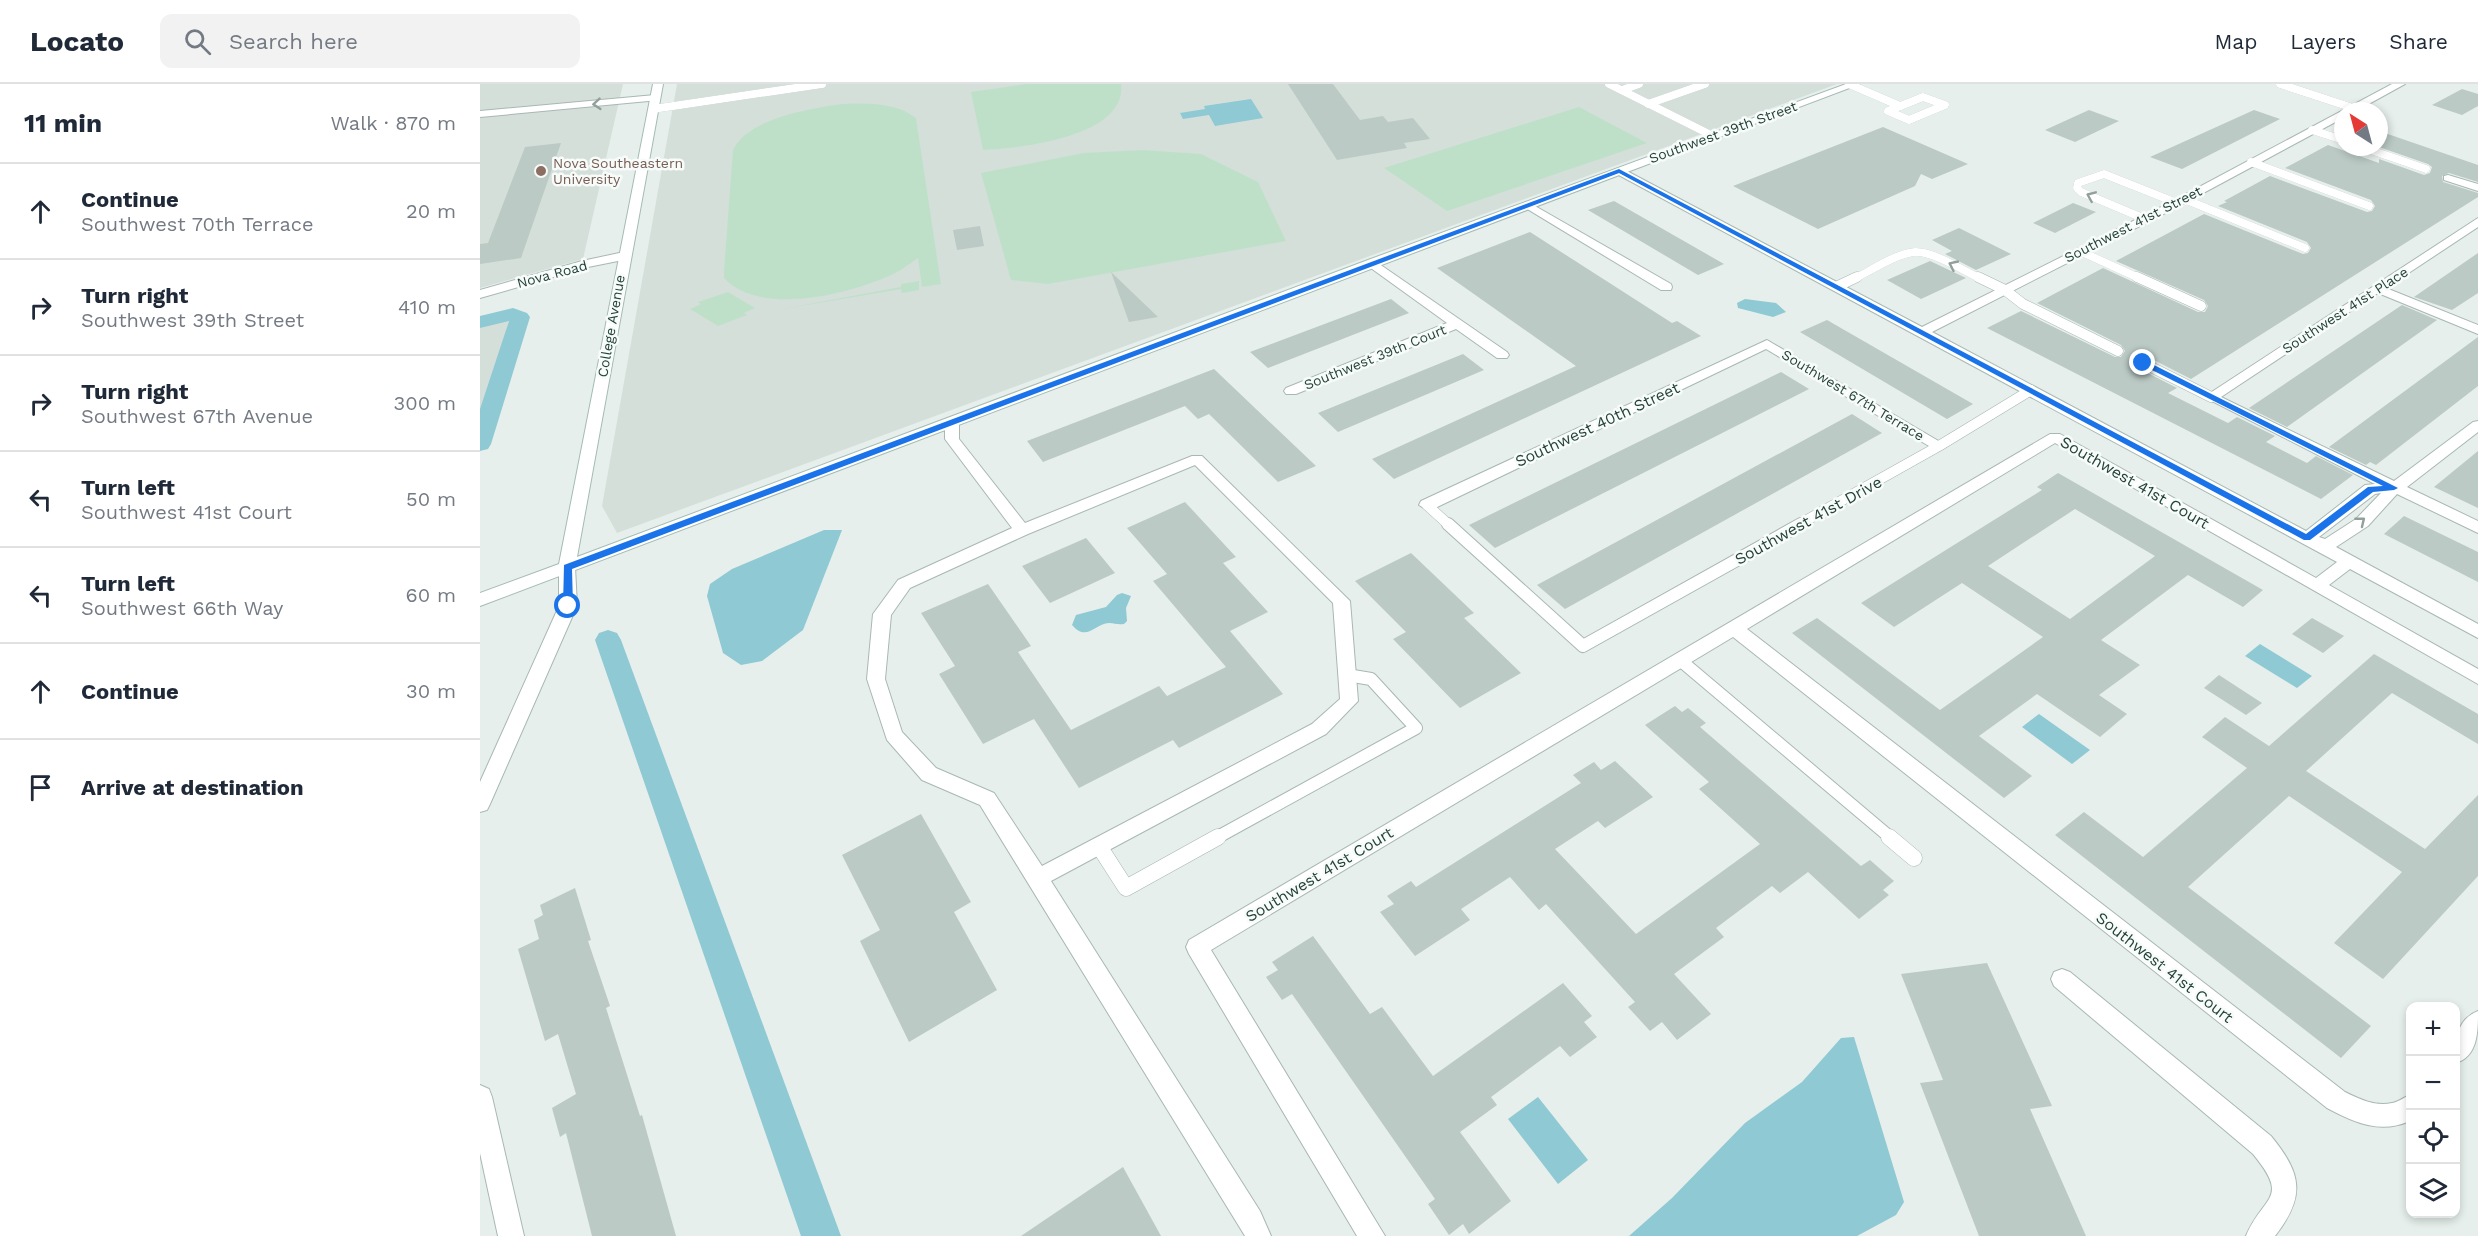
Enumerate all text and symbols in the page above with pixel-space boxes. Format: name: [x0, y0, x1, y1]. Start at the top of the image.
search box: [160, 14, 580, 68]
text: Locato: [30, 25, 124, 58]
icon: search: [181, 25, 214, 58]
text: Search here: [229, 29, 358, 54]
text: Map: [2214, 29, 2257, 54]
text: Layers: [2290, 29, 2356, 54]
text: Share: [2389, 29, 2448, 54]
one-way arrow: [592, 97, 601, 110]
street label: Southwest 39th Street: [1647, 98, 1799, 166]
north arrow: [2334, 102, 2388, 156]
text: 11 min: [24, 108, 102, 138]
text: Walk · 870 m: [330, 111, 456, 135]
place label: Nova Southeastern University: [553, 155, 683, 187]
marker: Nova Southeastern University: [534, 164, 548, 178]
street label: Southwest 41st Street: [2062, 182, 2204, 266]
text: Continue: [81, 187, 179, 212]
one-way arrow: [2086, 192, 2097, 204]
icon: ahead: [24, 195, 57, 228]
text: 20 m: [406, 199, 456, 223]
text: Southwest 70th Terrace: [81, 212, 313, 236]
street label: Nova Road: [515, 257, 589, 291]
one-way arrow: [1948, 261, 1959, 273]
street label: Southwest 41st Place: [2279, 263, 2411, 357]
street label: College Avenue: [594, 273, 628, 379]
text: Turn right: [81, 283, 188, 308]
icon: right: [24, 291, 57, 324]
text: 410 m: [398, 295, 456, 319]
text: Southwest 39th Street: [81, 308, 304, 332]
street label: Southwest 39th Court: [1302, 321, 1449, 393]
street label: Southwest 67th Terrace: [1779, 346, 1927, 444]
route end: [2129, 349, 2155, 375]
street label: Southwest 40th Street: [1512, 378, 1683, 471]
text: Turn right: [81, 379, 188, 404]
icon: right: [24, 387, 57, 420]
text: 300 m: [394, 391, 456, 415]
text: Southwest 67th Avenue: [81, 404, 313, 428]
street label: Southwest 41st Court: [2057, 432, 2213, 533]
street label: Southwest 41st Drive: [1731, 472, 1885, 569]
text: Turn left: [81, 475, 175, 500]
icon: left: [24, 483, 57, 516]
text: 50 m: [406, 487, 456, 511]
text: Southwest 41st Court: [81, 500, 292, 524]
one-way arrow: [2354, 517, 2365, 528]
text: Turn left: [81, 571, 175, 596]
icon: left: [24, 579, 57, 612]
text: 60 m: [406, 583, 456, 607]
route start: [554, 592, 580, 618]
text: Southwest 66th Way: [81, 596, 283, 620]
icon: ahead: [24, 675, 57, 708]
text: Continue: [81, 679, 179, 704]
text: 30 m: [406, 679, 456, 703]
icon: arrive: [24, 771, 57, 804]
text: Arrive at destination: [81, 775, 304, 800]
street label: Southwest 41st Court: [1242, 823, 1397, 926]
street label: Southwest 41st Court: [2092, 908, 2237, 1027]
map controls: [2406, 1002, 2460, 1218]
button: +: [2406, 1002, 2460, 1056]
button: −: [2406, 1056, 2460, 1110]
button: locate: [2406, 1110, 2460, 1164]
button: layers: [2406, 1164, 2460, 1218]

